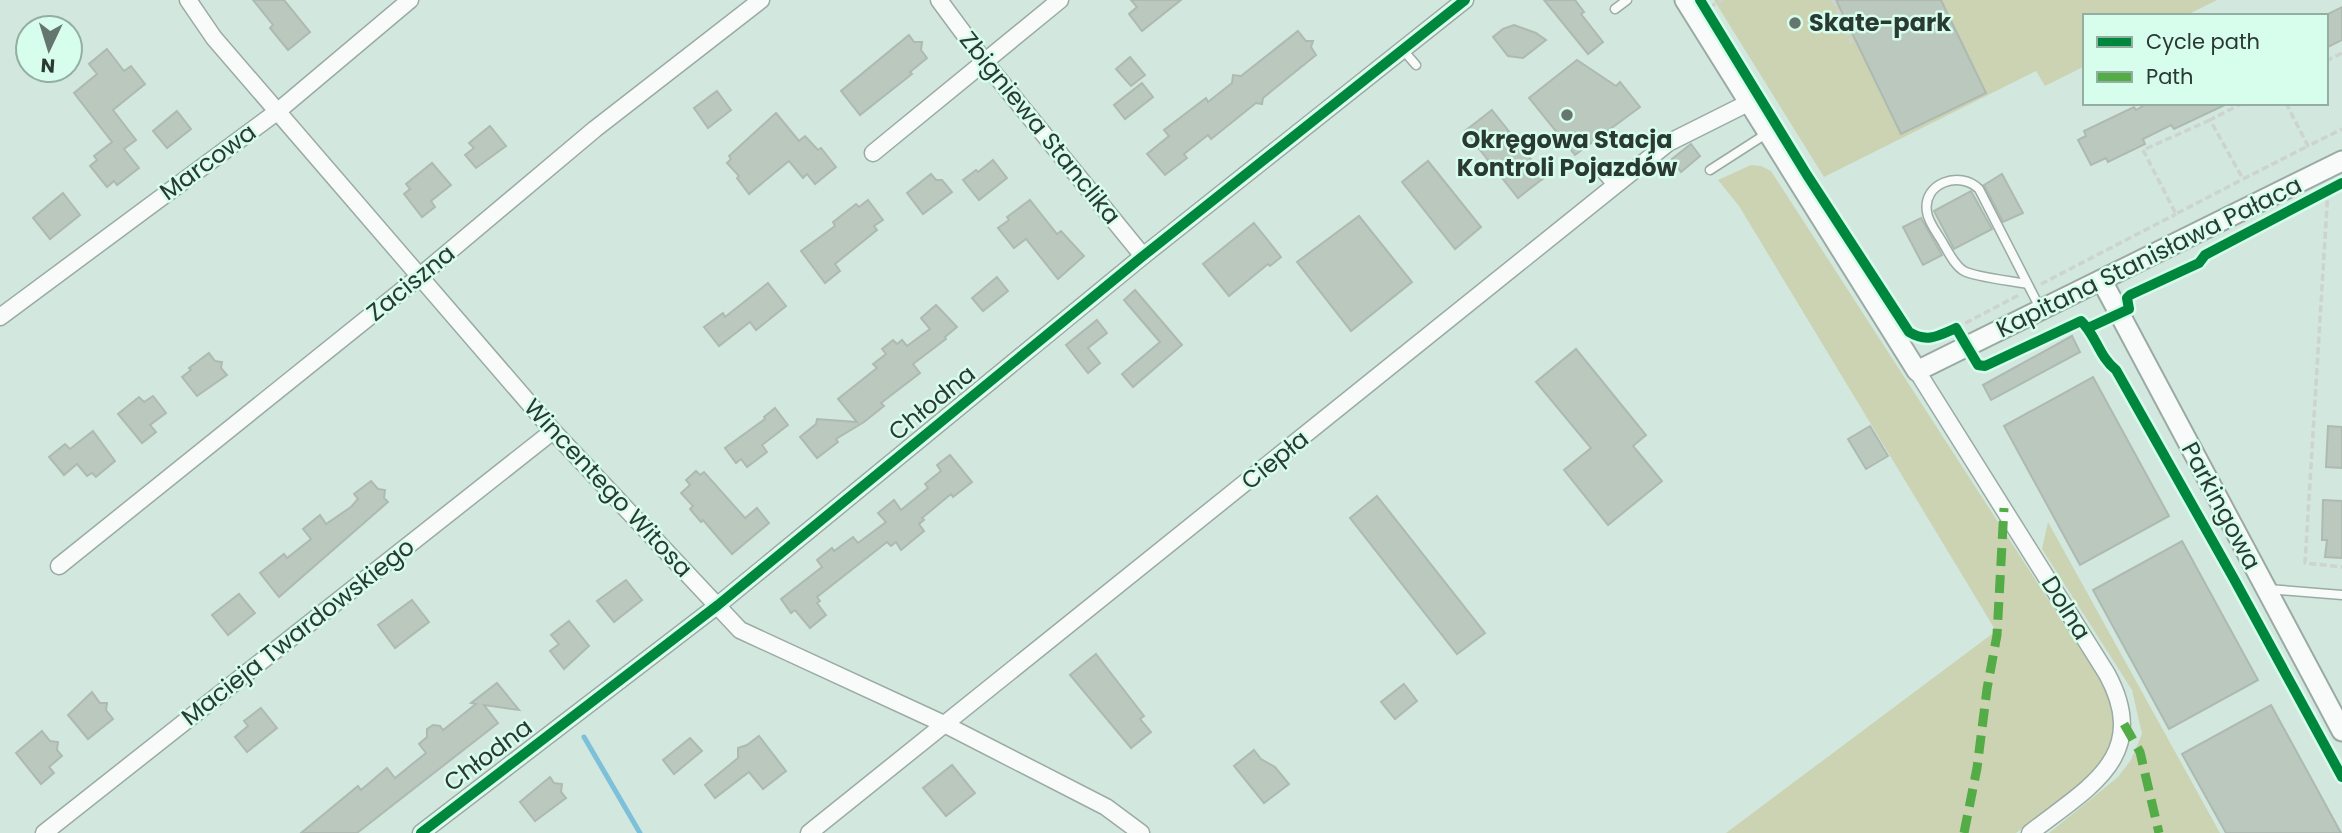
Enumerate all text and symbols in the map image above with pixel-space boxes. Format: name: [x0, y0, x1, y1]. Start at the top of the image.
place label: Skate-park: [1809, 6, 1951, 39]
north arrow: [14, 14, 84, 84]
legend: [2083, 14, 2328, 105]
marker: Skate-park: [1787, 15, 1803, 31]
street label: Zbigniewa Stanclika: [952, 24, 1128, 231]
text: Cycle path: [2146, 27, 2260, 56]
text: N: [40, 51, 56, 79]
text: Path: [2146, 62, 2193, 91]
marker: Okręgowa Stacja Kontroli Pojazdów: [1559, 107, 1575, 123]
street label: Marcowa: [153, 115, 263, 208]
place label: Okręgowa Stacja Kontroli Pojazdów: [1457, 123, 1678, 184]
street label: Kapitana Stanisława Pałaca: [1990, 168, 2307, 345]
street label: Zaciszna: [360, 237, 462, 328]
street label: Chłodna: [881, 357, 982, 448]
street label: Wincentego Witosa: [517, 391, 700, 584]
street label: Ciepła: [1234, 422, 1315, 497]
street label: Parkingowa: [2174, 436, 2269, 575]
street label: Macieja Twardowskiego: [174, 530, 421, 733]
street label: Dolna: [2034, 569, 2099, 646]
street label: Chłodna: [437, 710, 539, 799]

